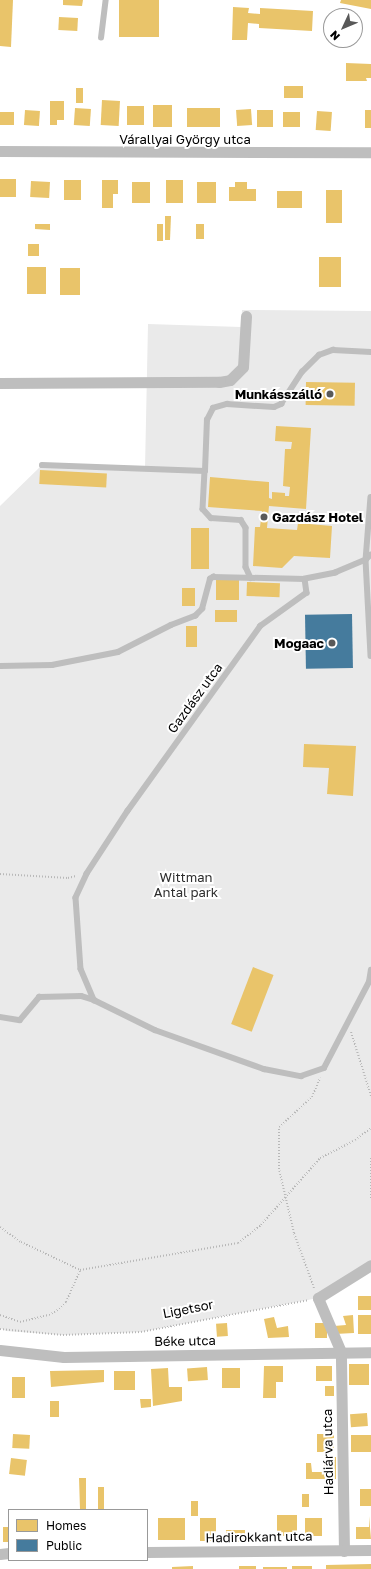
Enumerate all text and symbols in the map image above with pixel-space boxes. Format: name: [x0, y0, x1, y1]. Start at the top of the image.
north arrow: [323, 8, 363, 48]
text: N: [327, 28, 342, 44]
street label: Várallyai György utca: [119, 131, 251, 147]
place label: Munkásszálló: [235, 386, 322, 402]
marker: Munkásszálló: [325, 389, 335, 399]
place label: Gazdász Hotel: [272, 509, 363, 525]
marker: Gazdász Hotel: [259, 512, 269, 522]
place label: Mogaac: [274, 635, 324, 651]
marker: Mogaac: [327, 638, 337, 648]
street label: Gazdász utca: [164, 660, 226, 736]
park label: Wittman Antal park: [154, 870, 218, 901]
street label: Ligetsor: [161, 1296, 215, 1322]
street label: Béke utca: [154, 1333, 216, 1349]
street label: Hadiárva utca: [319, 1409, 337, 1495]
legend: [8, 1509, 148, 1561]
text: Homes: [46, 1518, 86, 1533]
street label: Hadirokkant utca: [205, 1528, 313, 1546]
text: Public: [46, 1538, 82, 1553]

